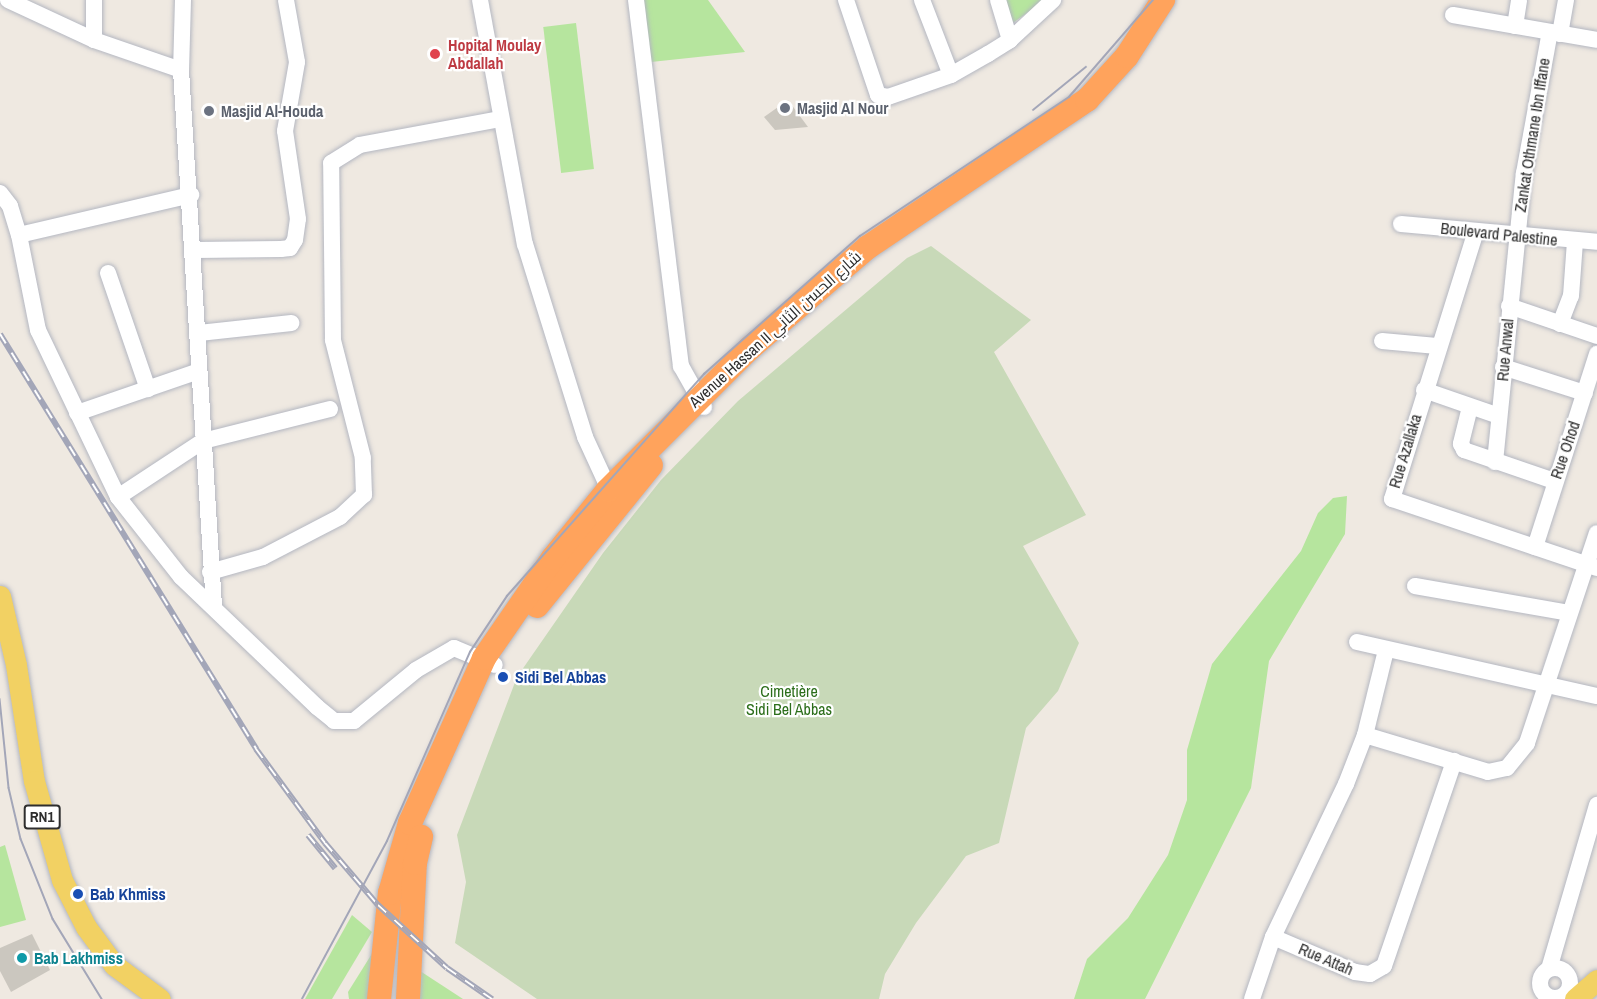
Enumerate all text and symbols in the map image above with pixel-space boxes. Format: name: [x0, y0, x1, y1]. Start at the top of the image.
place label: Hopital Moulay Abdallah: [448, 35, 541, 73]
marker: Hopital Moulay Abdallah: [426, 45, 444, 63]
street label: Zankat Othmane Ibn Iffane: [1510, 57, 1554, 213]
place label: Masjid Al Nour: [797, 98, 889, 118]
place label: Masjid Al-Houda: [221, 101, 324, 121]
marker: Masjid Al Nour: [778, 101, 792, 115]
marker: Masjid Al-Houda: [202, 104, 216, 118]
street label: Boulevard Palestine: [1440, 218, 1558, 250]
street label: Avenue Hassan II شارع الحسن الثاني: [685, 247, 865, 411]
street label: Rue Anwal: [1493, 318, 1517, 382]
street label: Rue Azallaka: [1385, 411, 1425, 491]
street label: Rue Ohod: [1546, 419, 1584, 481]
place label: Sidi Bel Abbas: [515, 667, 607, 687]
marker: Sidi Bel Abbas: [496, 670, 510, 684]
park label: Cimetière Sidi Bel Abbas: [746, 681, 832, 719]
road number: RN1: [22, 805, 62, 829]
place label: Bab Khmiss: [90, 884, 166, 904]
marker: Bab Khmiss: [71, 887, 85, 901]
street label: Rue Attah: [1295, 939, 1357, 979]
place label: Bab Lakhmiss: [34, 948, 123, 968]
marker: Bab Lakhmiss: [15, 951, 29, 965]

